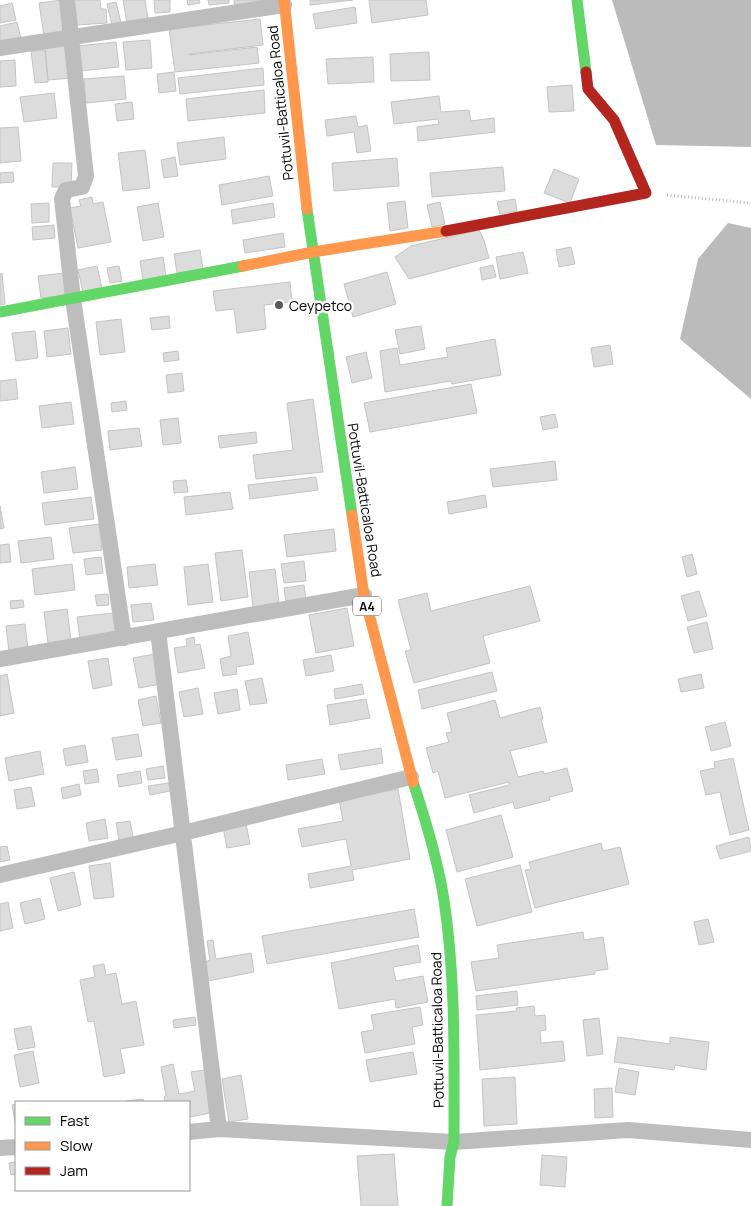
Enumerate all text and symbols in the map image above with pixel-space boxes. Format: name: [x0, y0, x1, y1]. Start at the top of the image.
street label: Pottuvil-Batticaloa Road: [262, 25, 298, 181]
place label: Ceypetco: [289, 296, 352, 315]
marker: Ceypetco: [273, 299, 285, 311]
street label: Pottuvil-Batticaloa Road: [343, 422, 387, 578]
road number: A4: [353, 596, 381, 616]
street label: Pottuvil-Batticaloa Road: [426, 952, 448, 1108]
legend: [15, 1101, 190, 1191]
text: Fast: [60, 1110, 89, 1131]
text: Slow: [60, 1135, 93, 1156]
text: Jam: [60, 1160, 88, 1181]

